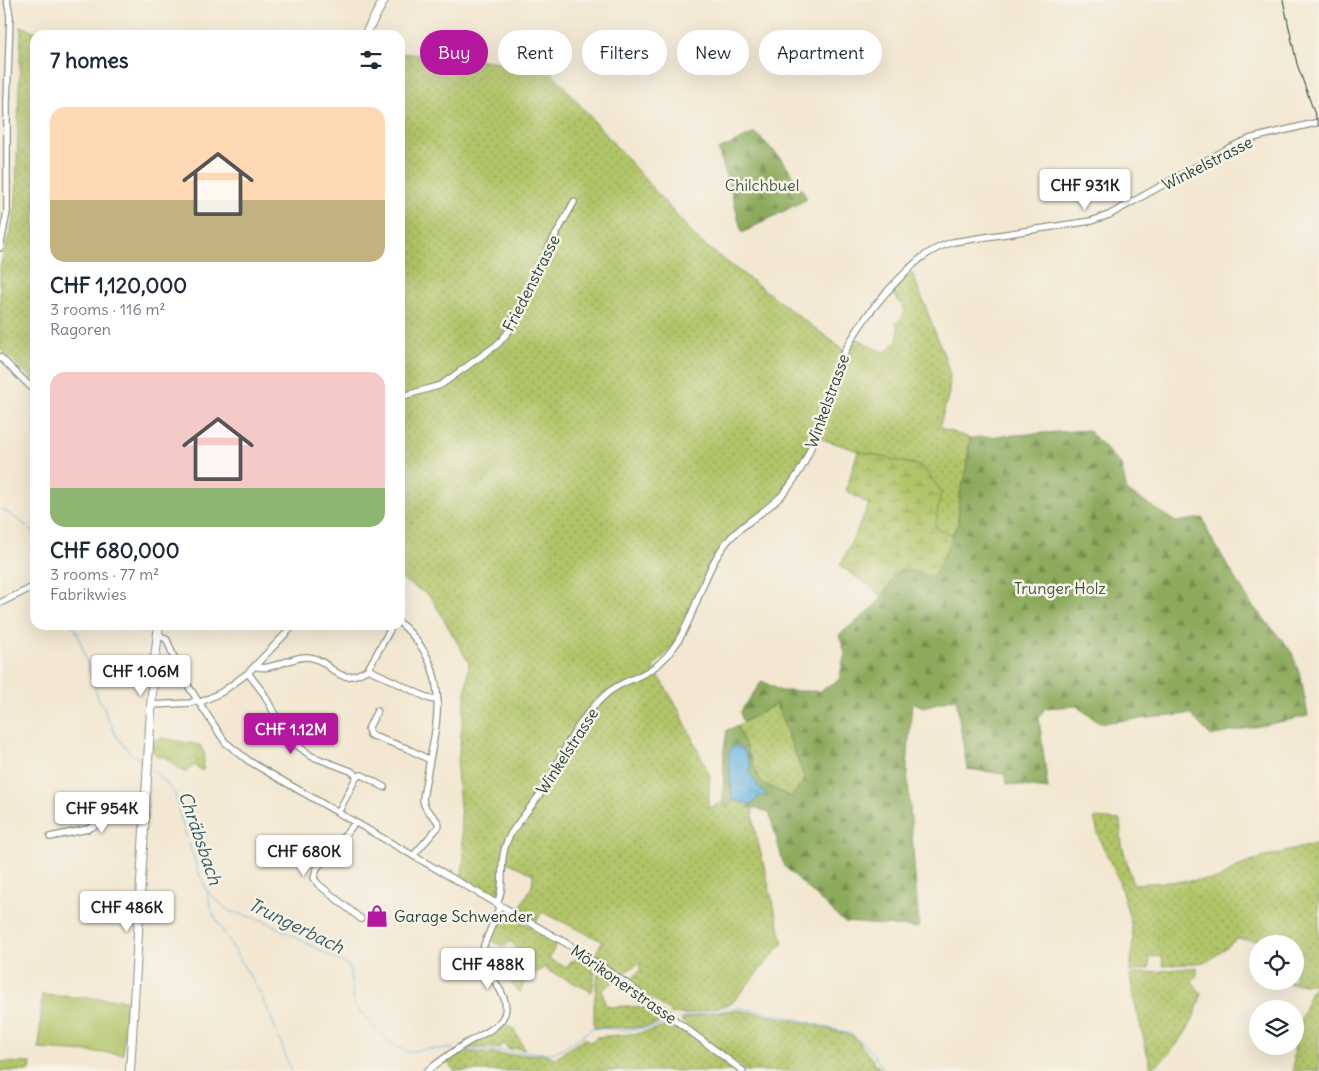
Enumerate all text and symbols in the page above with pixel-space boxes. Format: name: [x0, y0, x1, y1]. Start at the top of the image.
chip: Buy: [420, 30, 488, 75]
chip: Rent: [498, 30, 572, 75]
chip: Filters: [582, 30, 667, 75]
chip: New: [677, 30, 749, 75]
chip: Apartment: [759, 30, 882, 75]
icon: filters: [357, 46, 385, 74]
text: 7 homes: [50, 47, 129, 74]
street label: Winkelstrasse: [1158, 132, 1256, 194]
icon: home: [173, 139, 263, 229]
pin: CHF 931K: [1033, 168, 1137, 211]
park label: Chilchbuel: [725, 175, 799, 195]
text: CHF 931K: [1050, 175, 1120, 195]
street label: Friedenstrasse: [498, 231, 564, 335]
text: CHF 1,120,000: [50, 272, 187, 299]
text: 3 rooms · 116 m²: [50, 299, 166, 319]
text: Ragoren: [50, 319, 111, 339]
street label: Winkelstrasse: [801, 351, 853, 451]
icon: home: [173, 404, 263, 494]
text: CHF 680,000: [50, 537, 180, 564]
text: 3 rooms · 77 m²: [50, 564, 159, 584]
park label: Trunger Holz: [1014, 578, 1106, 598]
text: Fabrikwies: [50, 584, 127, 604]
pin: CHF 1.06M: [84, 654, 198, 697]
text: CHF 1.06M: [102, 661, 180, 681]
street label: Winkelstrasse: [532, 704, 602, 798]
pin: CHF 1.12M: [234, 712, 348, 755]
text: CHF 1.12M: [255, 719, 327, 739]
water label: Chräbsbach: [174, 788, 227, 888]
pin: CHF 954K: [50, 792, 154, 834]
text: CHF 954K: [66, 798, 138, 818]
pin: CHF 680K: [252, 834, 356, 877]
text: CHF 680K: [267, 841, 341, 861]
pin: CHF 486K: [75, 890, 179, 933]
water label: Trungerbach: [245, 893, 348, 959]
text: CHF 486K: [91, 897, 163, 917]
shop icon: Garage Schwender: [364, 903, 390, 929]
place label: Garage Schwender: [394, 906, 533, 926]
map controls: [1249, 935, 1304, 1055]
button: locate: [1249, 935, 1304, 990]
street label: Mörikonerstrasse: [567, 940, 681, 1028]
pin: CHF 488K: [436, 948, 540, 990]
text: CHF 488K: [452, 954, 524, 974]
button: layers: [1249, 1000, 1304, 1055]

